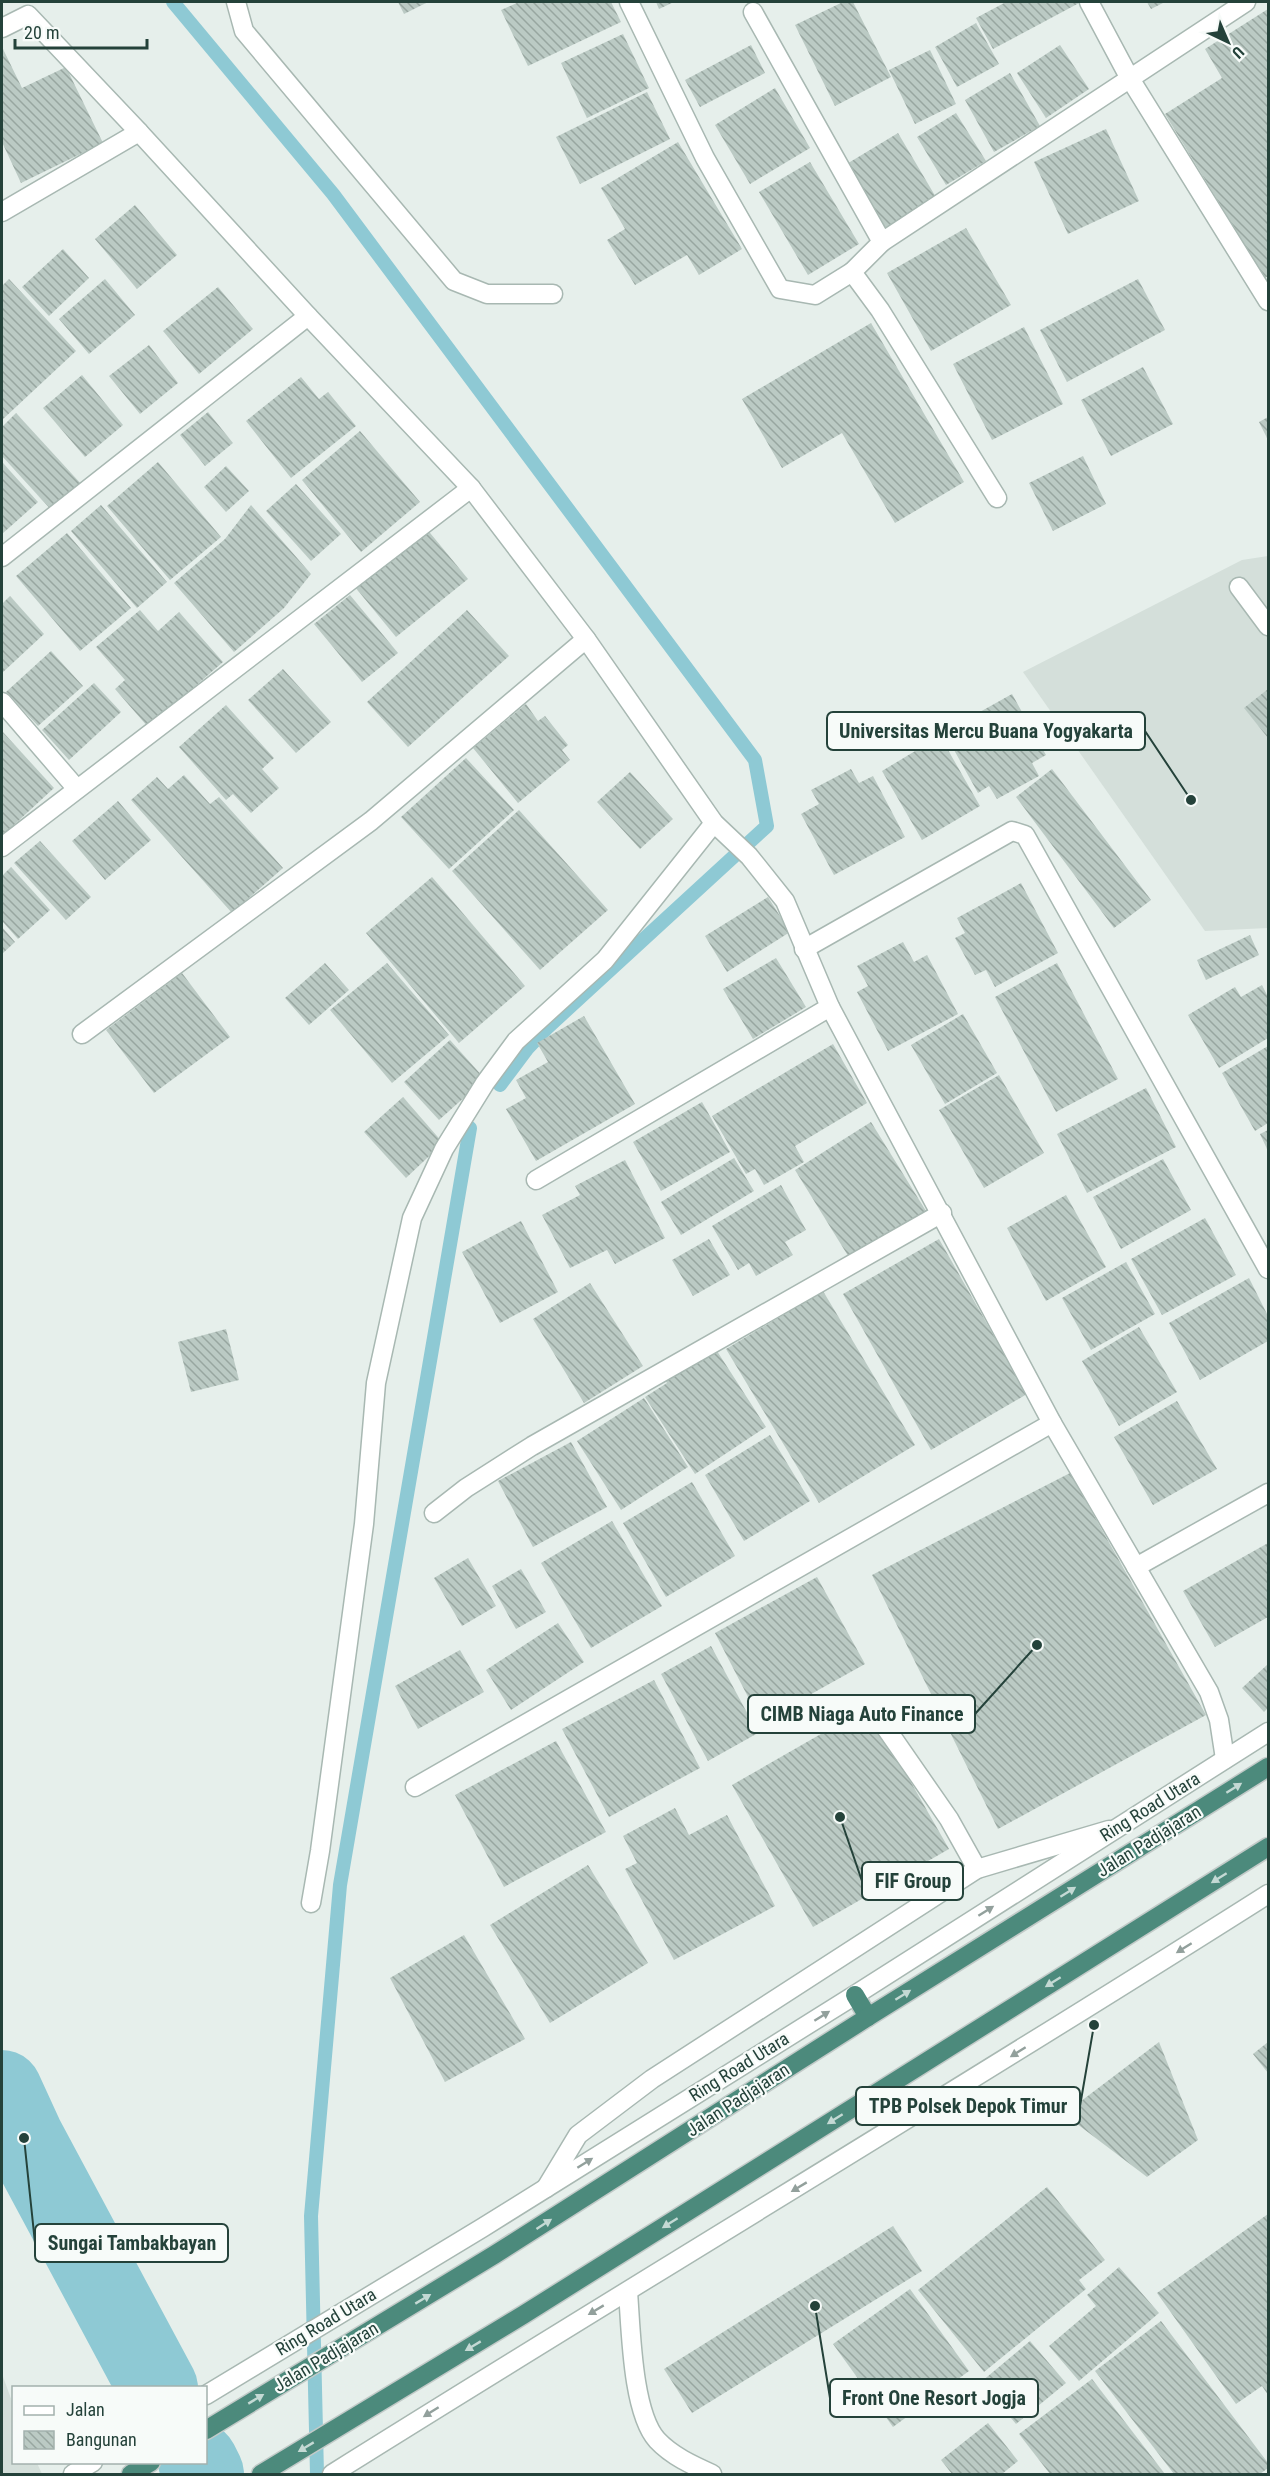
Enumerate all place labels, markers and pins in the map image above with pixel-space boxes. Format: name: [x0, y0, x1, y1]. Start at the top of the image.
callout: Universitas Mercu Buana Yogyakarta: [827, 712, 1145, 750]
callout: CIMB Niaga Auto Finance: [748, 1695, 975, 1733]
callout: FIF Group: [862, 1862, 963, 1900]
callout: TPB Polsek Depok Timur: [856, 2087, 1080, 2125]
callout: Sungai Tambakbayan: [35, 2224, 228, 2262]
callout: Front One Resort Jogja: [830, 2379, 1038, 2417]

